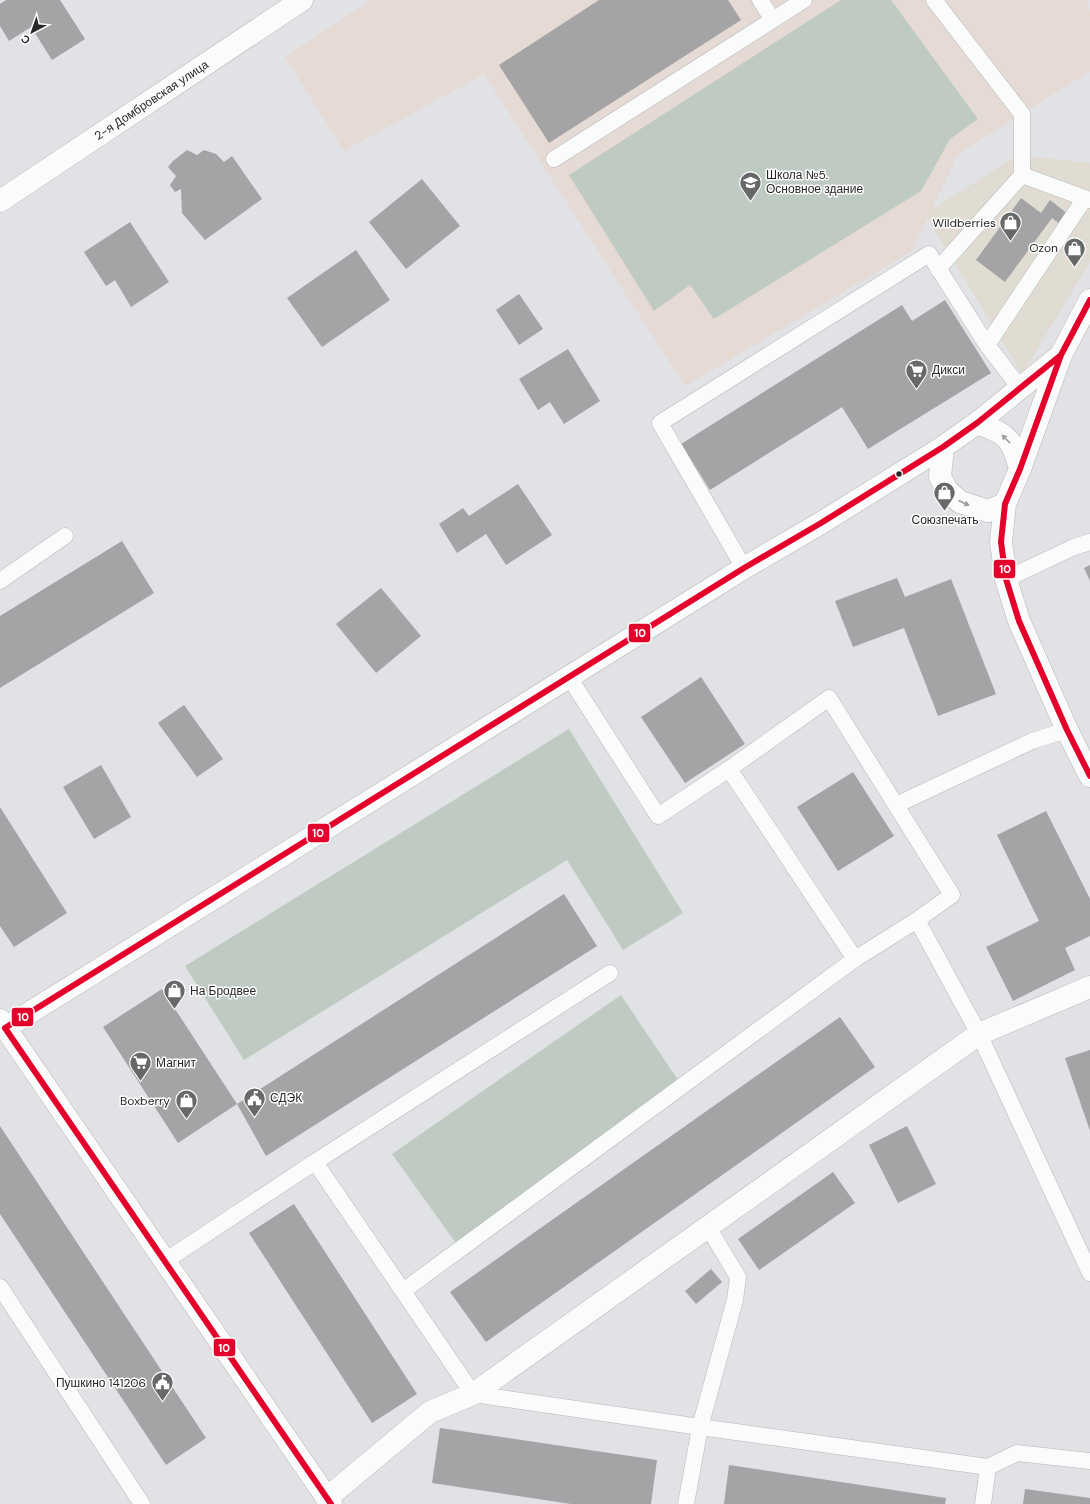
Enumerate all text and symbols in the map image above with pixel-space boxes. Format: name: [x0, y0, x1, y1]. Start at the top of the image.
north arrow: [12, 12, 52, 52]
text: С: [18, 32, 33, 47]
street label: 2-я Домбровская улица: [91, 56, 212, 144]
place label: Школа №5. Основное здание: [766, 167, 863, 197]
school or university icon: Школа №5. Основное здание: [738, 169, 764, 202]
shop icon: Wildberries: [998, 210, 1024, 243]
place label: Wildberries: [932, 215, 996, 231]
shop icon: Ozon: [1061, 235, 1087, 268]
place label: Ozon: [1029, 240, 1058, 256]
supermarket icon: Дикси: [903, 357, 929, 390]
place label: Дикси: [932, 362, 965, 378]
one-way arrow: [1001, 434, 1011, 444]
unlabelled marker: [894, 469, 904, 479]
shop icon: Союзпечать: [932, 480, 958, 513]
one-way arrow: [959, 501, 971, 507]
place label: Союзпечать: [911, 512, 979, 528]
line badge: 10: [993, 559, 1016, 579]
text: 10: [999, 562, 1011, 576]
line badge: 10: [628, 623, 651, 643]
text: 10: [634, 626, 646, 640]
line badge: 10: [307, 823, 330, 843]
text: 10: [312, 826, 324, 840]
shop icon: На Бродвее: [162, 978, 188, 1011]
place label: На Бродвее: [190, 983, 256, 999]
line badge: 10: [11, 1007, 34, 1027]
text: 10: [17, 1010, 29, 1024]
supermarket icon: Магнит: [127, 1050, 153, 1083]
place label: Магнит: [156, 1055, 197, 1071]
public building icon: СДЭК: [241, 1085, 267, 1118]
shop icon: Boxberry: [173, 1088, 199, 1121]
place label: СДЭК: [270, 1090, 302, 1106]
place label: Boxberry: [120, 1093, 170, 1109]
line badge: 10: [213, 1338, 236, 1357]
text: 10: [218, 1341, 230, 1355]
public building icon: Пушкино 141206: [149, 1370, 175, 1403]
place label: Пушкино 141206: [56, 1375, 146, 1391]

